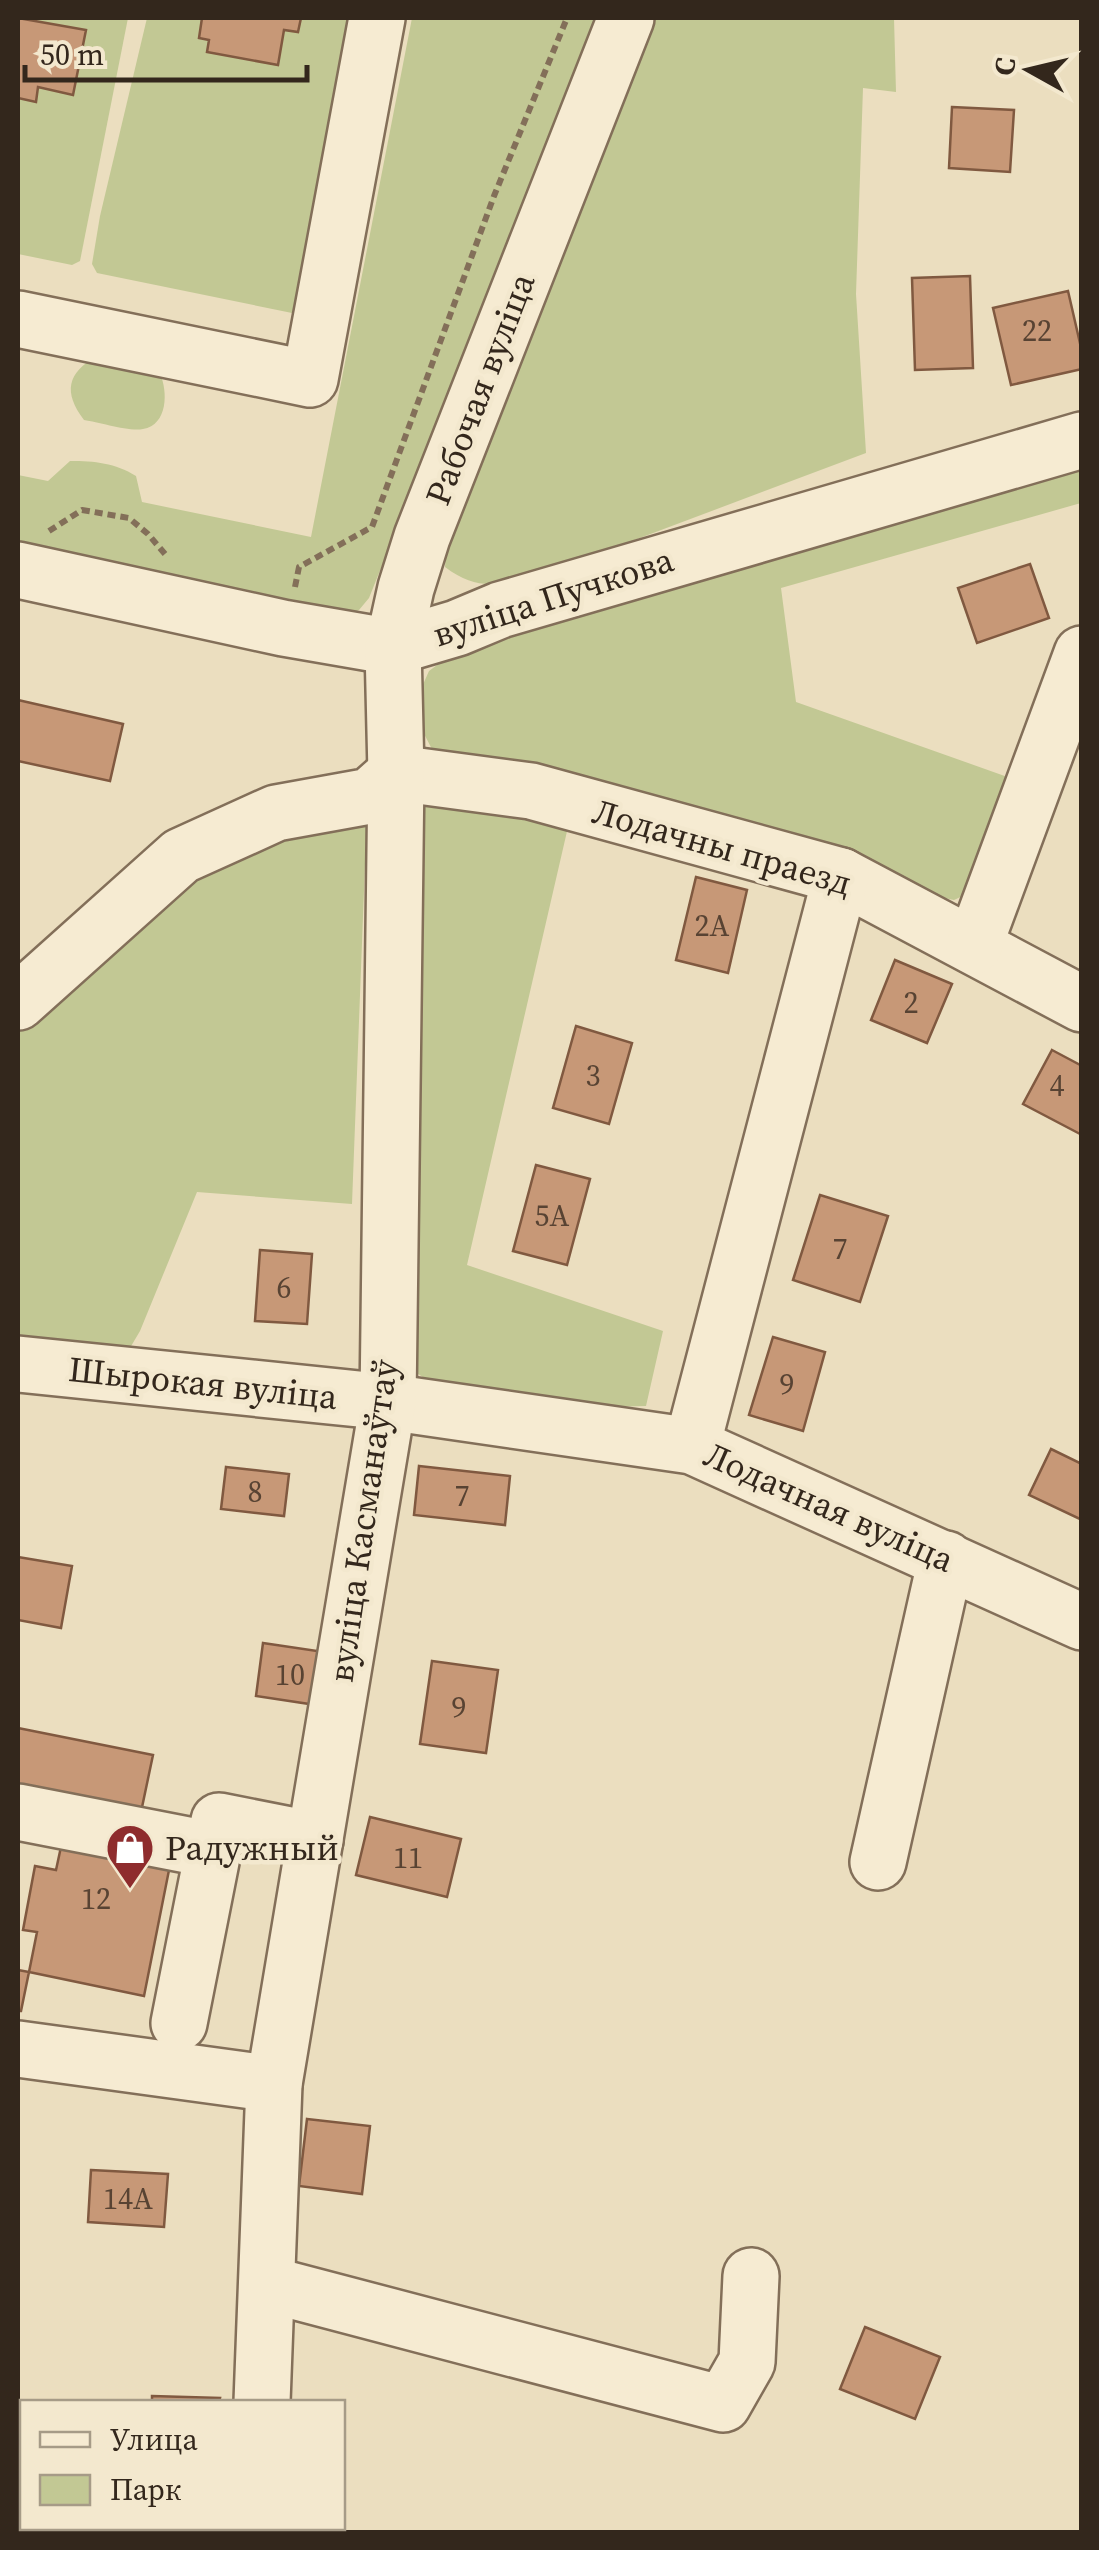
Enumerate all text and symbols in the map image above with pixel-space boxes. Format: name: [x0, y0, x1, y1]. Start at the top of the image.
scale bar: [25, 20, 308, 82]
north arrow: [979, 20, 1079, 120]
text: 50 m: [40, 34, 104, 75]
text: С: [984, 55, 1024, 78]
street label: Рабочая вуліца: [414, 266, 546, 512]
house number: 22: [1022, 310, 1052, 351]
street label: вуліца Пучкова: [427, 535, 680, 658]
street label: Лодачны праезд: [587, 787, 857, 907]
house number: 2А: [695, 905, 730, 946]
house number: 2: [904, 982, 919, 1023]
house number: 3: [586, 1055, 601, 1096]
house number: 4: [1050, 1065, 1065, 1106]
house number: 5А: [535, 1195, 570, 1236]
house number: 7: [833, 1228, 848, 1269]
house number: 6: [277, 1267, 292, 1308]
street label: Шырокая вуліца: [66, 1345, 340, 1421]
street label: вуліца Касманаўтаў: [317, 1356, 409, 1685]
house number: 9: [780, 1364, 795, 1405]
street label: Лодачная вуліца: [696, 1430, 962, 1584]
house number: 8: [248, 1471, 263, 1512]
house number: 7: [455, 1475, 470, 1516]
house number: 10: [275, 1654, 305, 1695]
house number: 9: [452, 1687, 467, 1728]
shop icon: Радужный: [104, 1822, 156, 1890]
place label: Радужный: [165, 1824, 339, 1872]
house number: 11: [393, 1837, 423, 1878]
house number: 12: [81, 1878, 111, 1919]
house number: 14А: [103, 2178, 153, 2219]
legend: [20, 2400, 345, 2530]
text: Улица: [110, 2419, 198, 2460]
text: Парк: [110, 2469, 182, 2510]

